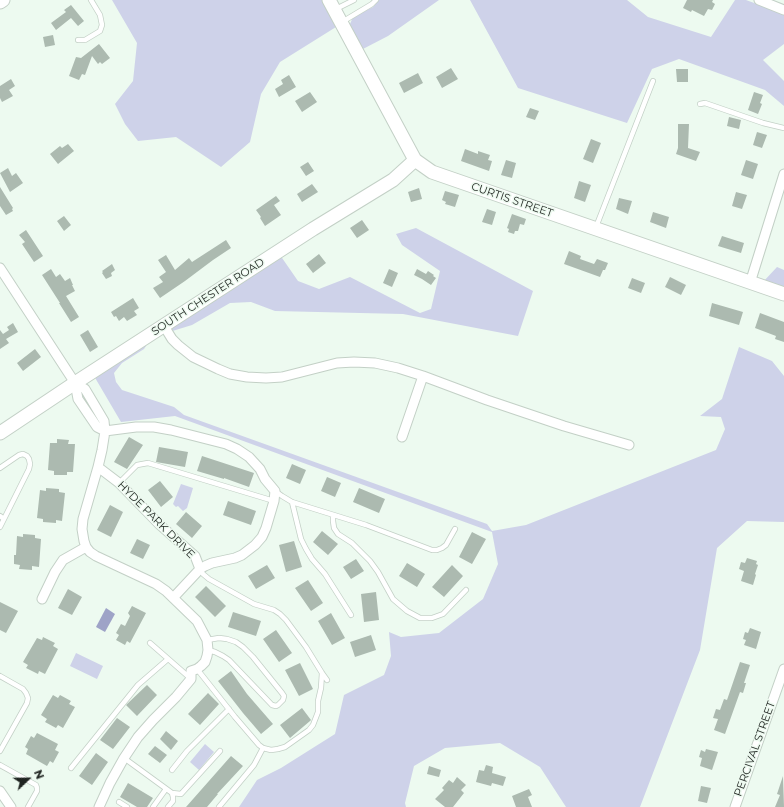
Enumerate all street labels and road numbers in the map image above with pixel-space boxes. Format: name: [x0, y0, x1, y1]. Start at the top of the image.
street label: CURTIS STREET: [469, 180, 555, 220]
street label: SOUTH CHESTER ROAD: [149, 256, 267, 338]
street label: HYDE PARK DRIVE: [115, 479, 197, 561]
street label: PERCIVAL STREET: [732, 700, 778, 798]

